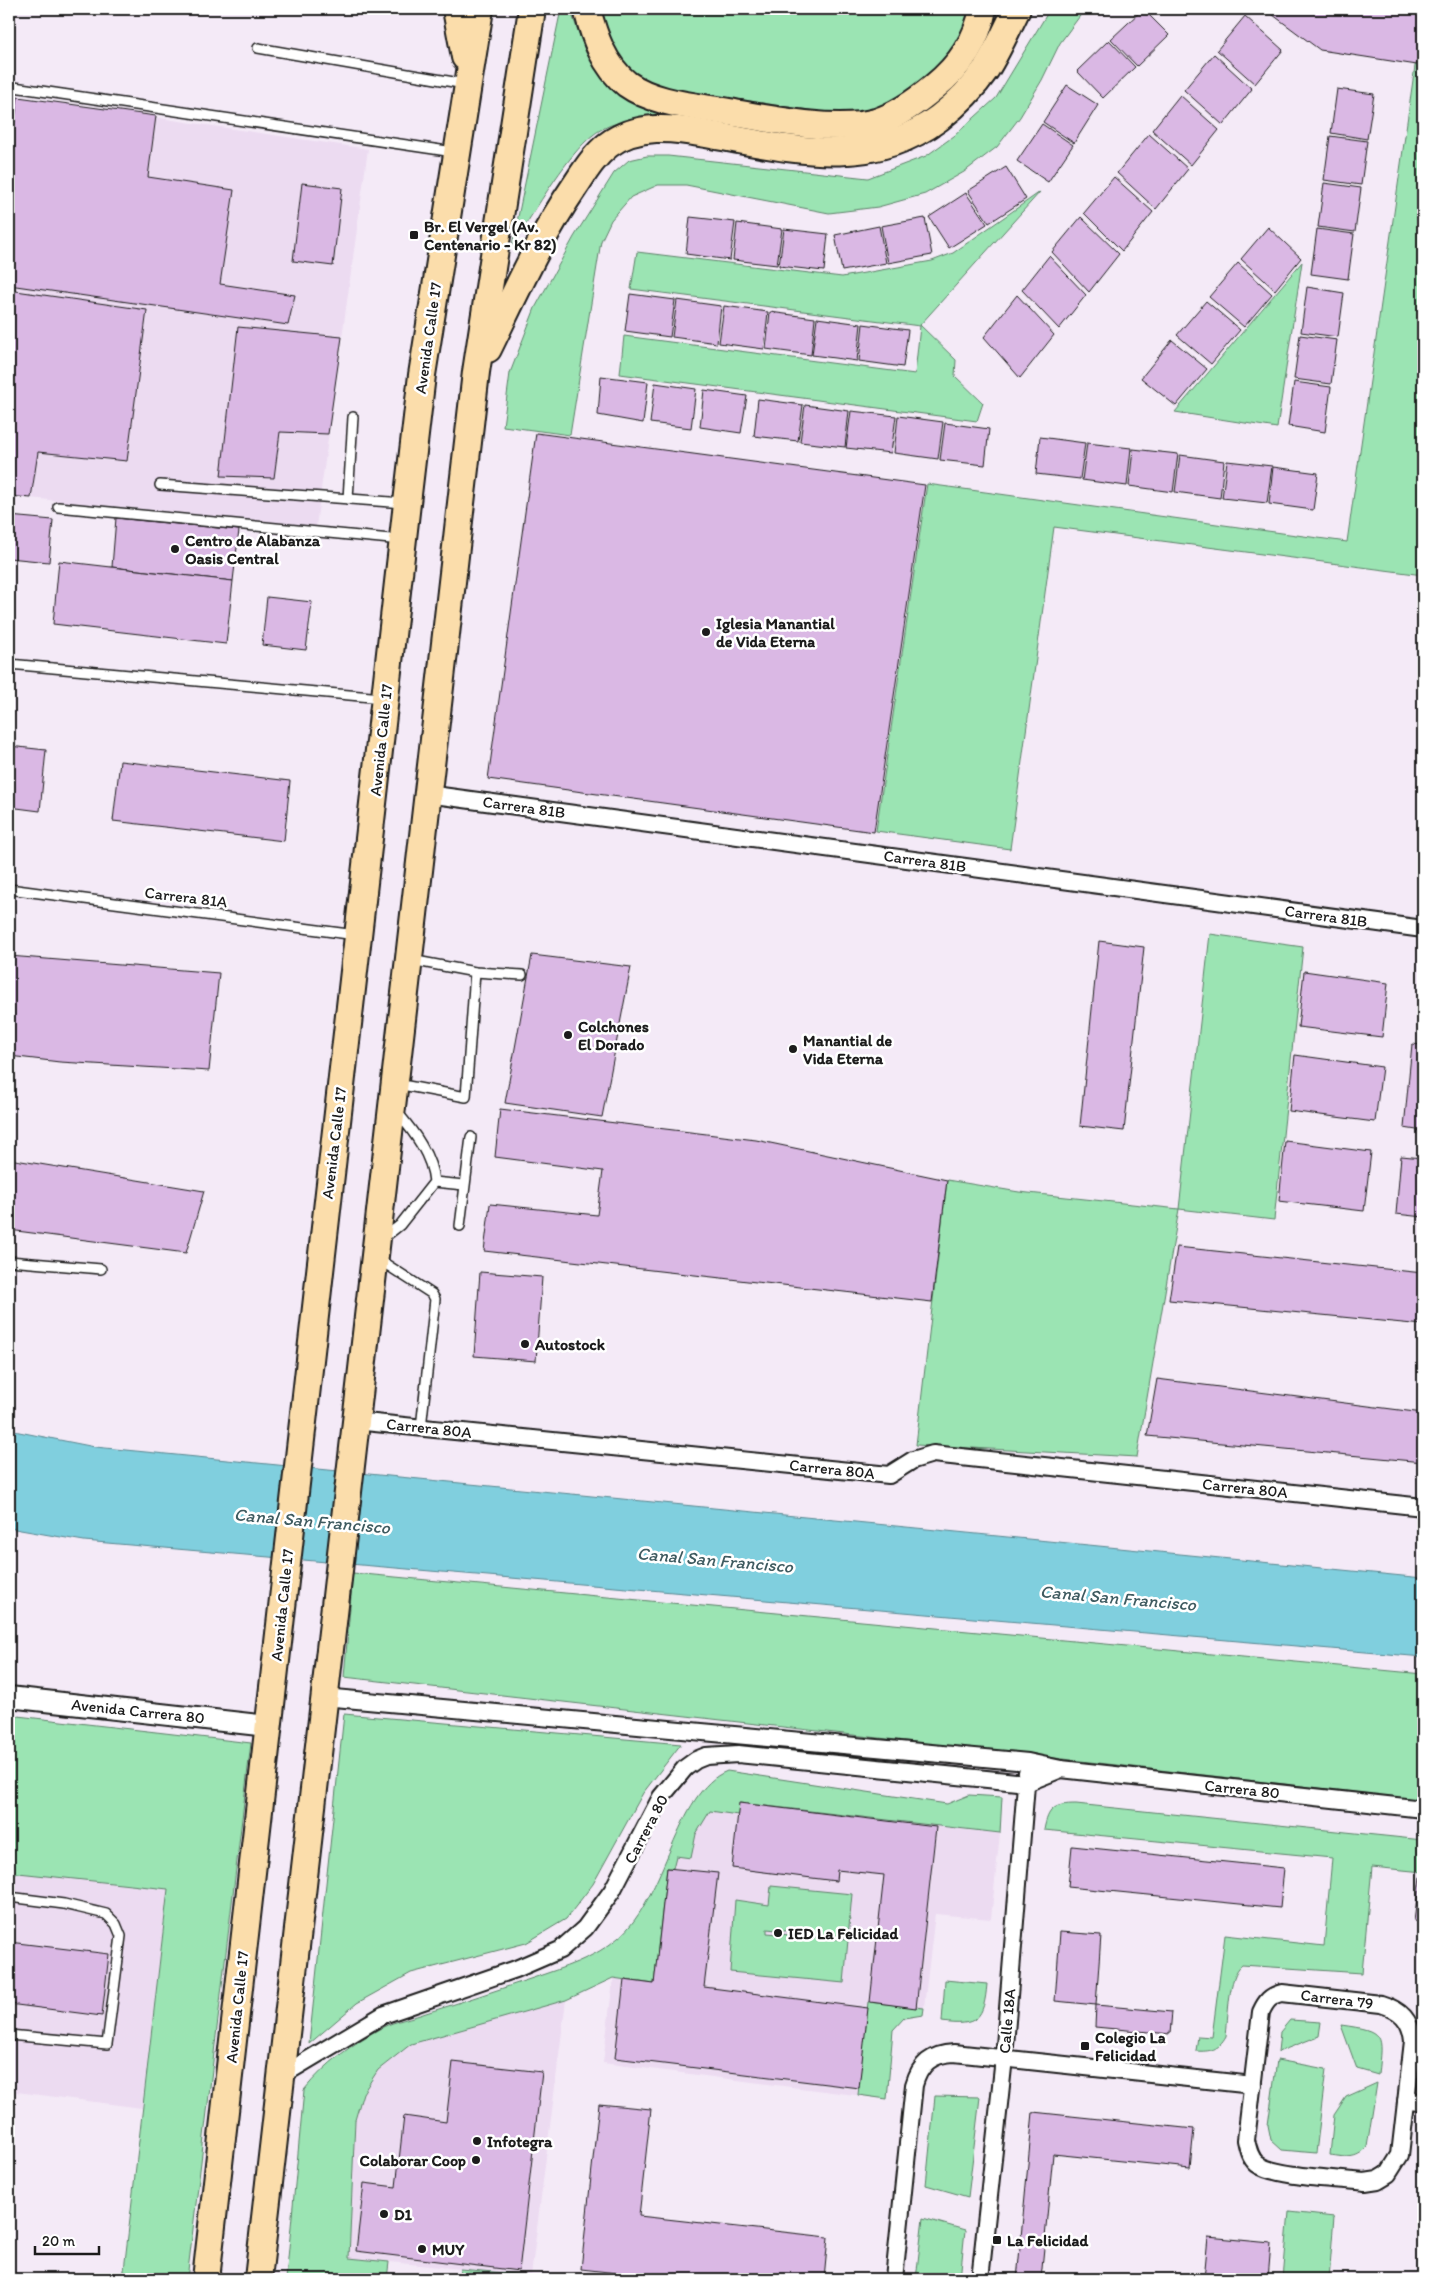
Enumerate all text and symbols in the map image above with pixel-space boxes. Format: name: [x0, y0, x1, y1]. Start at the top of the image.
place label: Br. El Vergel (Av. Centenario - Kr 82): [424, 217, 557, 255]
marker: Br. El Vergel (Av. Centenario - Kr 82): [408, 229, 420, 241]
street label: Avenida Calle 17: [411, 281, 445, 395]
place label: Centro de Alabanza Oasis Central: [185, 531, 321, 568]
marker: Centro de Alabanza Oasis Central: [169, 543, 181, 555]
place label: Iglesia Manantial de Vida Eterna: [716, 614, 835, 651]
marker: Iglesia Manantial de Vida Eterna: [700, 626, 712, 638]
street label: Avenida Calle 17: [366, 683, 396, 797]
street label: Carrera 81B: [481, 792, 567, 822]
street label: Carrera 81B: [882, 846, 968, 876]
street label: Carrera 81A: [144, 882, 228, 912]
street label: Carrera 81B: [1283, 901, 1369, 931]
place label: Colchones El Dorado: [578, 1017, 649, 1054]
marker: Colchones El Dorado: [562, 1029, 574, 1041]
place label: Manantial de Vida Eterna: [803, 1031, 892, 1068]
marker: Manantial de Vida Eterna: [787, 1043, 799, 1055]
street label: Avenida Calle 17: [318, 1086, 350, 1200]
place label: Autostock: [534, 1335, 606, 1354]
marker: Autostock: [519, 1338, 531, 1350]
street label: Carrera 80A: [385, 1414, 473, 1442]
street label: Carrera 80A: [788, 1455, 876, 1483]
street label: Carrera 80A: [1201, 1474, 1289, 1502]
water label: Canal San Francisco: [233, 1503, 392, 1539]
water label: Canal San Francisco: [636, 1542, 795, 1578]
street label: Avenida Calle 17: [267, 1548, 297, 1662]
water label: Canal San Francisco: [1039, 1580, 1198, 1616]
street label: Avenida Carrera 80: [70, 1695, 206, 1727]
street label: Carrera 80: [1203, 1776, 1281, 1802]
street label: Carrera 80: [620, 1791, 672, 1867]
place label: IED La Felicidad: [788, 1924, 898, 1943]
marker: IED La Felicidad: [772, 1927, 784, 1939]
street label: Avenida Calle 17: [222, 1950, 252, 2064]
street label: Carrera 79: [1300, 1985, 1374, 2013]
street label: Calle 18A: [995, 1988, 1019, 2054]
place label: Colegio La Felicidad: [1095, 2028, 1166, 2065]
marker: Colegio La Felicidad: [1079, 2040, 1091, 2052]
place label: Infotegra: [487, 2132, 553, 2152]
marker: Infotegra: [471, 2135, 483, 2147]
place label: Colaborar Coop: [360, 2151, 466, 2171]
marker: Colaborar Coop: [470, 2154, 482, 2166]
place label: D1: [394, 2205, 413, 2224]
marker: D1: [378, 2208, 390, 2220]
scale bar: [35, 2223, 99, 2255]
place label: La Felicidad: [1007, 2231, 1088, 2250]
text: 20 m: [42, 2232, 76, 2250]
marker: La Felicidad: [991, 2234, 1003, 2246]
place label: MUY: [432, 2240, 465, 2259]
marker: MUY: [416, 2243, 428, 2255]

